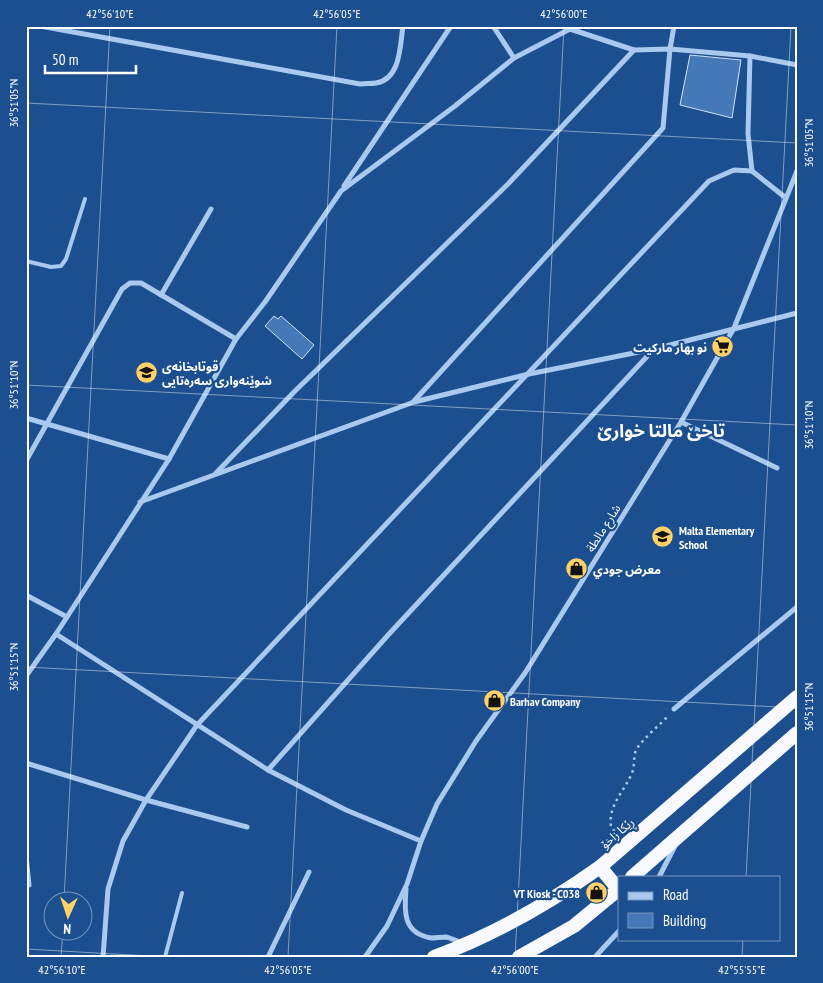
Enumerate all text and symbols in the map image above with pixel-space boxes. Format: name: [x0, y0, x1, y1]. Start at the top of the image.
text: 42°56'10"E: [86, 6, 134, 21]
text: 42°56'05"E: [313, 6, 361, 21]
text: 42°56'00"E: [540, 6, 588, 21]
scale bar: [45, 42, 136, 74]
text: 50 m: [52, 50, 78, 69]
text: 36°51'05"N: [6, 79, 21, 127]
text: 36°51'05"N: [801, 119, 816, 167]
supermarket icon: نو بهار ماركيت: [711, 335, 735, 359]
place label: نو بهار ماركيت: [633, 340, 707, 355]
place label: قوتابخانەی شوێنەواری سەرەتایی: [162, 359, 272, 388]
text: 36°51'10"N: [6, 361, 21, 409]
school or university icon: قوتابخانەی شوێنەواری سەرەتایی: [134, 361, 158, 385]
text: 36°51'10"N: [801, 401, 816, 449]
district label: تاخێ مالتا خوارێ: [597, 419, 725, 442]
street label: شارع مالطة: [583, 501, 625, 556]
place label: Malta Elementary School: [679, 523, 754, 552]
school or university icon: Malta Elementary School: [651, 525, 675, 549]
shop icon: معرض جودي: [565, 557, 589, 581]
place label: معرض جودي: [593, 562, 661, 579]
text: 36°51'15"N: [6, 643, 21, 691]
text: 36°51'15"N: [801, 683, 816, 731]
shop icon: Barhav Company: [482, 689, 506, 713]
place label: Barhav Company: [510, 694, 581, 709]
street label: ڕێکا زاخۆ: [597, 814, 639, 854]
legend: [618, 876, 780, 940]
shop icon: VT Kiosk - C038: [584, 881, 608, 905]
text: Road: [663, 885, 689, 904]
place label: VT Kiosk - C038: [513, 886, 580, 901]
north arrow: [42, 890, 92, 940]
text: Building: [663, 911, 706, 930]
text: N: [63, 920, 72, 938]
text: 42°56'10"E: [38, 962, 86, 977]
text: 42°56'05"E: [264, 962, 312, 977]
text: 42°56'00"E: [491, 962, 539, 977]
text: 42°55'55"E: [718, 962, 766, 977]

